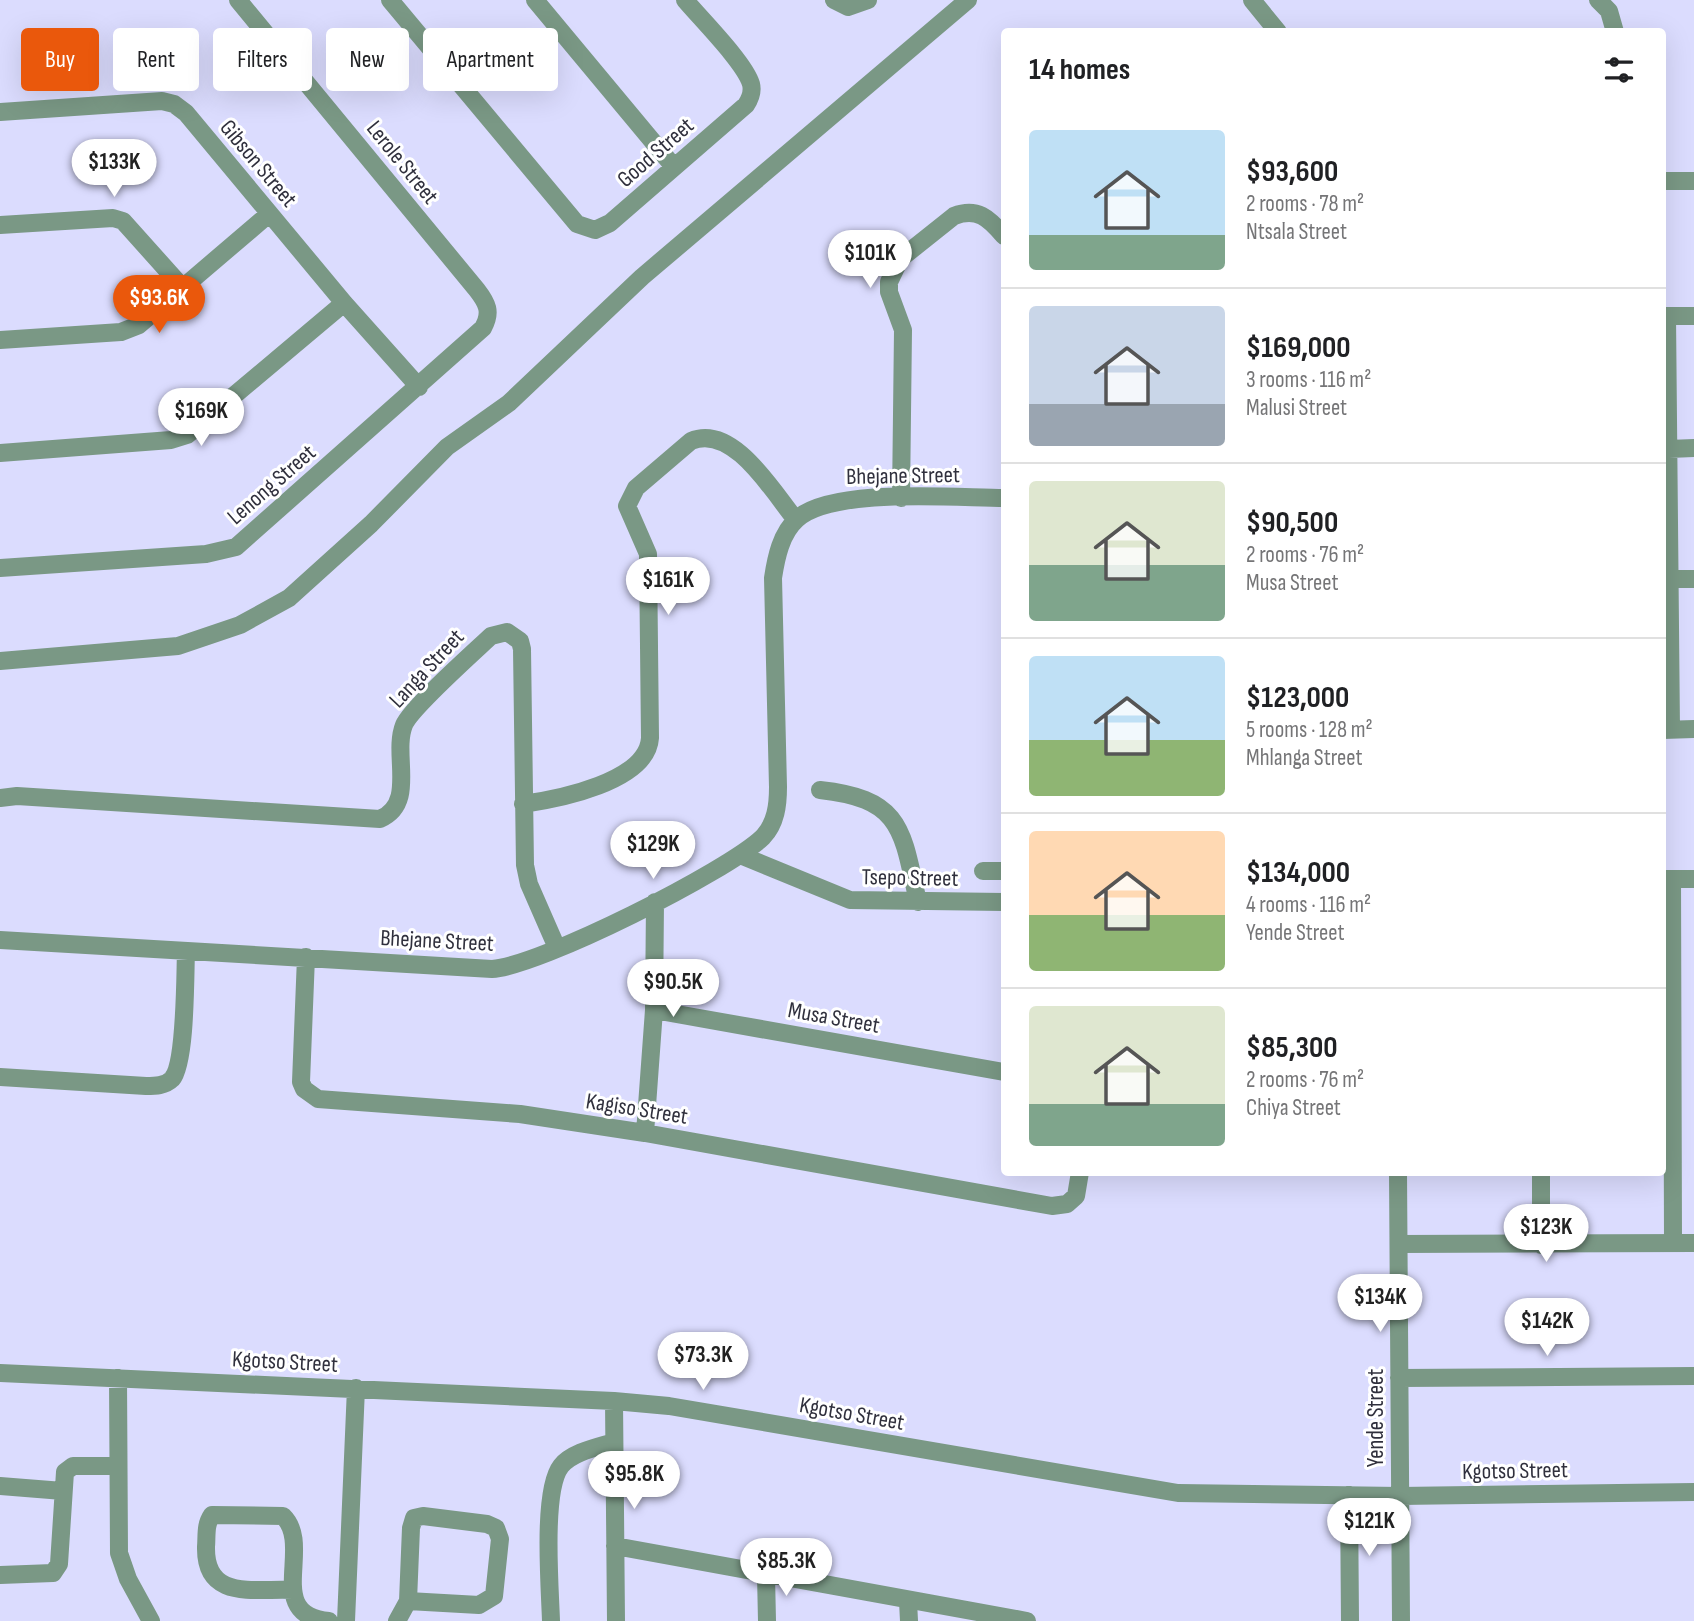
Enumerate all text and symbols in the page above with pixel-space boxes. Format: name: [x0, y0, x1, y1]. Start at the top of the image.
chip: Buy: [21, 28, 99, 91]
chip: Rent: [113, 28, 199, 91]
chip: Filters: [213, 28, 312, 91]
chip: New: [326, 28, 409, 91]
chip: Apartment: [423, 28, 558, 91]
icon: filters: [1600, 51, 1638, 89]
text: 14 homes: [1029, 52, 1130, 88]
street label: Good Street: [612, 112, 700, 194]
street label: Gibson Street: [214, 114, 303, 213]
street label: Lerole Street: [360, 115, 444, 210]
pin: $133K: [65, 140, 163, 199]
text: $133K: [88, 148, 140, 176]
text: $93,600: [1246, 154, 1338, 190]
icon: home: [1085, 158, 1169, 242]
text: 2 rooms · 78 m²: [1246, 190, 1364, 218]
text: Ntsala Street: [1246, 218, 1347, 246]
pin: $101K: [821, 230, 919, 290]
text: $101K: [844, 239, 896, 267]
pin: $93.6K: [102, 276, 216, 335]
text: $93.6K: [129, 284, 189, 312]
text: $169,000: [1246, 330, 1350, 366]
icon: home: [1085, 334, 1169, 418]
text: 3 rooms · 116 m²: [1246, 366, 1371, 394]
pin: $169K: [152, 388, 250, 448]
text: Malusi Street: [1246, 394, 1347, 422]
text: $169K: [174, 397, 228, 425]
street label: Lenong Street: [222, 439, 322, 531]
street label: Bhejane Street: [846, 461, 960, 491]
text: $90,500: [1246, 505, 1338, 541]
icon: home: [1085, 509, 1169, 593]
text: 2 rooms · 76 m²: [1246, 541, 1364, 569]
pin: $161K: [619, 558, 717, 617]
text: $161K: [642, 566, 694, 594]
text: Musa Street: [1246, 569, 1338, 597]
street label: Langa Street: [383, 624, 470, 714]
text: $123,000: [1246, 680, 1349, 716]
icon: home: [1085, 684, 1169, 768]
text: 5 rooms · 128 m²: [1246, 716, 1373, 744]
text: Mhlanga Street: [1246, 744, 1362, 772]
pin: $129K: [604, 822, 702, 881]
text: $129K: [626, 830, 680, 858]
text: $134,000: [1246, 855, 1350, 891]
icon: home: [1085, 859, 1169, 943]
street label: Tsepo Street: [861, 863, 959, 893]
text: 4 rooms · 116 m²: [1246, 891, 1371, 919]
text: Yende Street: [1246, 919, 1345, 947]
street label: Bhejane Street: [380, 924, 494, 958]
pin: $90.5K: [616, 960, 730, 1019]
text: $90.5K: [643, 968, 703, 996]
street label: Musa Street: [786, 996, 882, 1040]
text: $85,300: [1246, 1030, 1337, 1066]
icon: home: [1085, 1034, 1169, 1118]
text: 2 rooms · 76 m²: [1246, 1066, 1364, 1094]
street label: Kagiso Street: [584, 1087, 690, 1131]
text: Chiya Street: [1246, 1094, 1341, 1122]
pin: $123K: [1497, 1204, 1595, 1264]
text: $123K: [1520, 1213, 1572, 1241]
pin: $134K: [1331, 1274, 1429, 1334]
text: $134K: [1353, 1283, 1407, 1311]
pin: $142K: [1498, 1298, 1596, 1358]
text: $142K: [1520, 1307, 1574, 1335]
pin: $73.3K: [646, 1332, 760, 1392]
text: $73.3K: [674, 1341, 732, 1369]
street label: Kgotso Street: [231, 1345, 338, 1379]
street label: Yende Street: [1362, 1369, 1390, 1467]
street label: Kgotso Street: [797, 1391, 906, 1437]
pin: $95.8K: [577, 1452, 691, 1511]
street label: Kgotso Street: [1462, 1456, 1568, 1486]
text: $95.8K: [604, 1460, 664, 1488]
pin: $121K: [1320, 1498, 1418, 1558]
text: $121K: [1343, 1507, 1395, 1535]
pin: $85.3K: [729, 1538, 843, 1598]
text: $85.3K: [756, 1547, 816, 1575]

